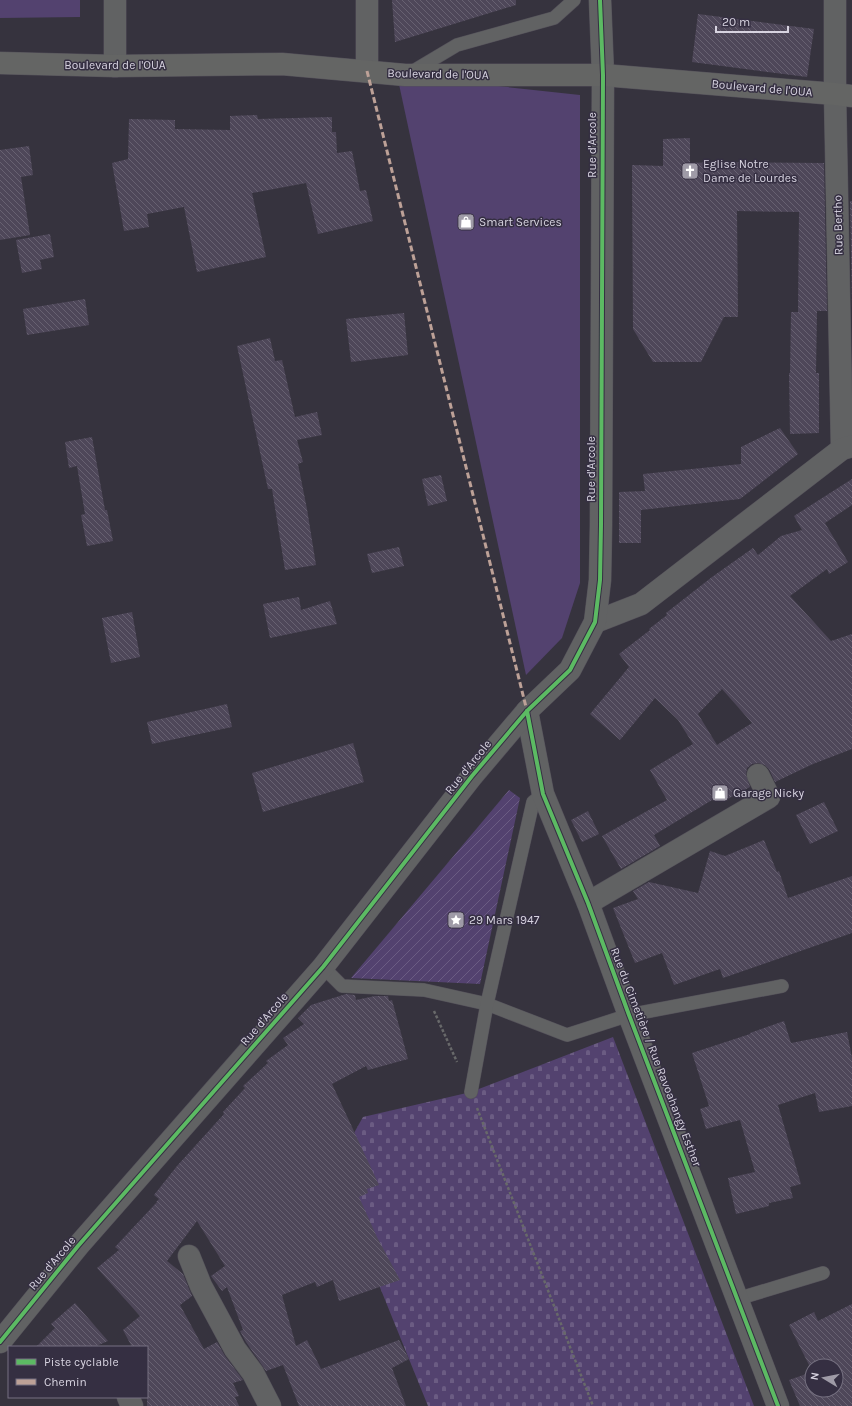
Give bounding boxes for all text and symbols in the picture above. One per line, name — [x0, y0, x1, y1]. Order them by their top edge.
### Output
scale bar — [716, 8, 788, 34]
text: 20 m — [722, 15, 750, 29]
street label: Boulevard de l'OUA — [64, 58, 166, 72]
street label: Boulevard de l'OUA — [387, 66, 489, 82]
street label: Boulevard de l'OUA — [711, 77, 813, 99]
street label: Rue d'Arcole — [585, 112, 599, 178]
place label: Eglise Notre Dame de Lourdes — [703, 157, 797, 185]
church icon: Eglise Notre Dame de Lourdes — [680, 161, 700, 181]
street label: Rue Bertho — [830, 195, 846, 255]
shop icon: Smart Services — [456, 212, 476, 232]
place label: Smart Services — [479, 215, 562, 229]
street label: Rue d'Arcole — [584, 436, 598, 502]
street label: Rue d'Arcole — [442, 737, 494, 797]
shop icon: Garage Nicky — [710, 783, 730, 803]
place label: Garage Nicky — [733, 786, 805, 800]
place icon: 29 Mars 1947 — [446, 910, 466, 930]
place label: 29 Mars 1947 — [469, 913, 540, 927]
street label: Rue du Cimetière / Rue Ravoahangy Esther — [608, 946, 705, 1169]
street label: Rue d'Arcole — [237, 990, 291, 1048]
street label: Rue d'Arcole — [25, 1233, 79, 1293]
legend — [8, 1346, 148, 1398]
text: Piste cyclable — [44, 1355, 119, 1369]
north arrow — [804, 1358, 844, 1398]
text: N — [808, 1371, 822, 1381]
text: Chemin — [44, 1375, 87, 1389]

